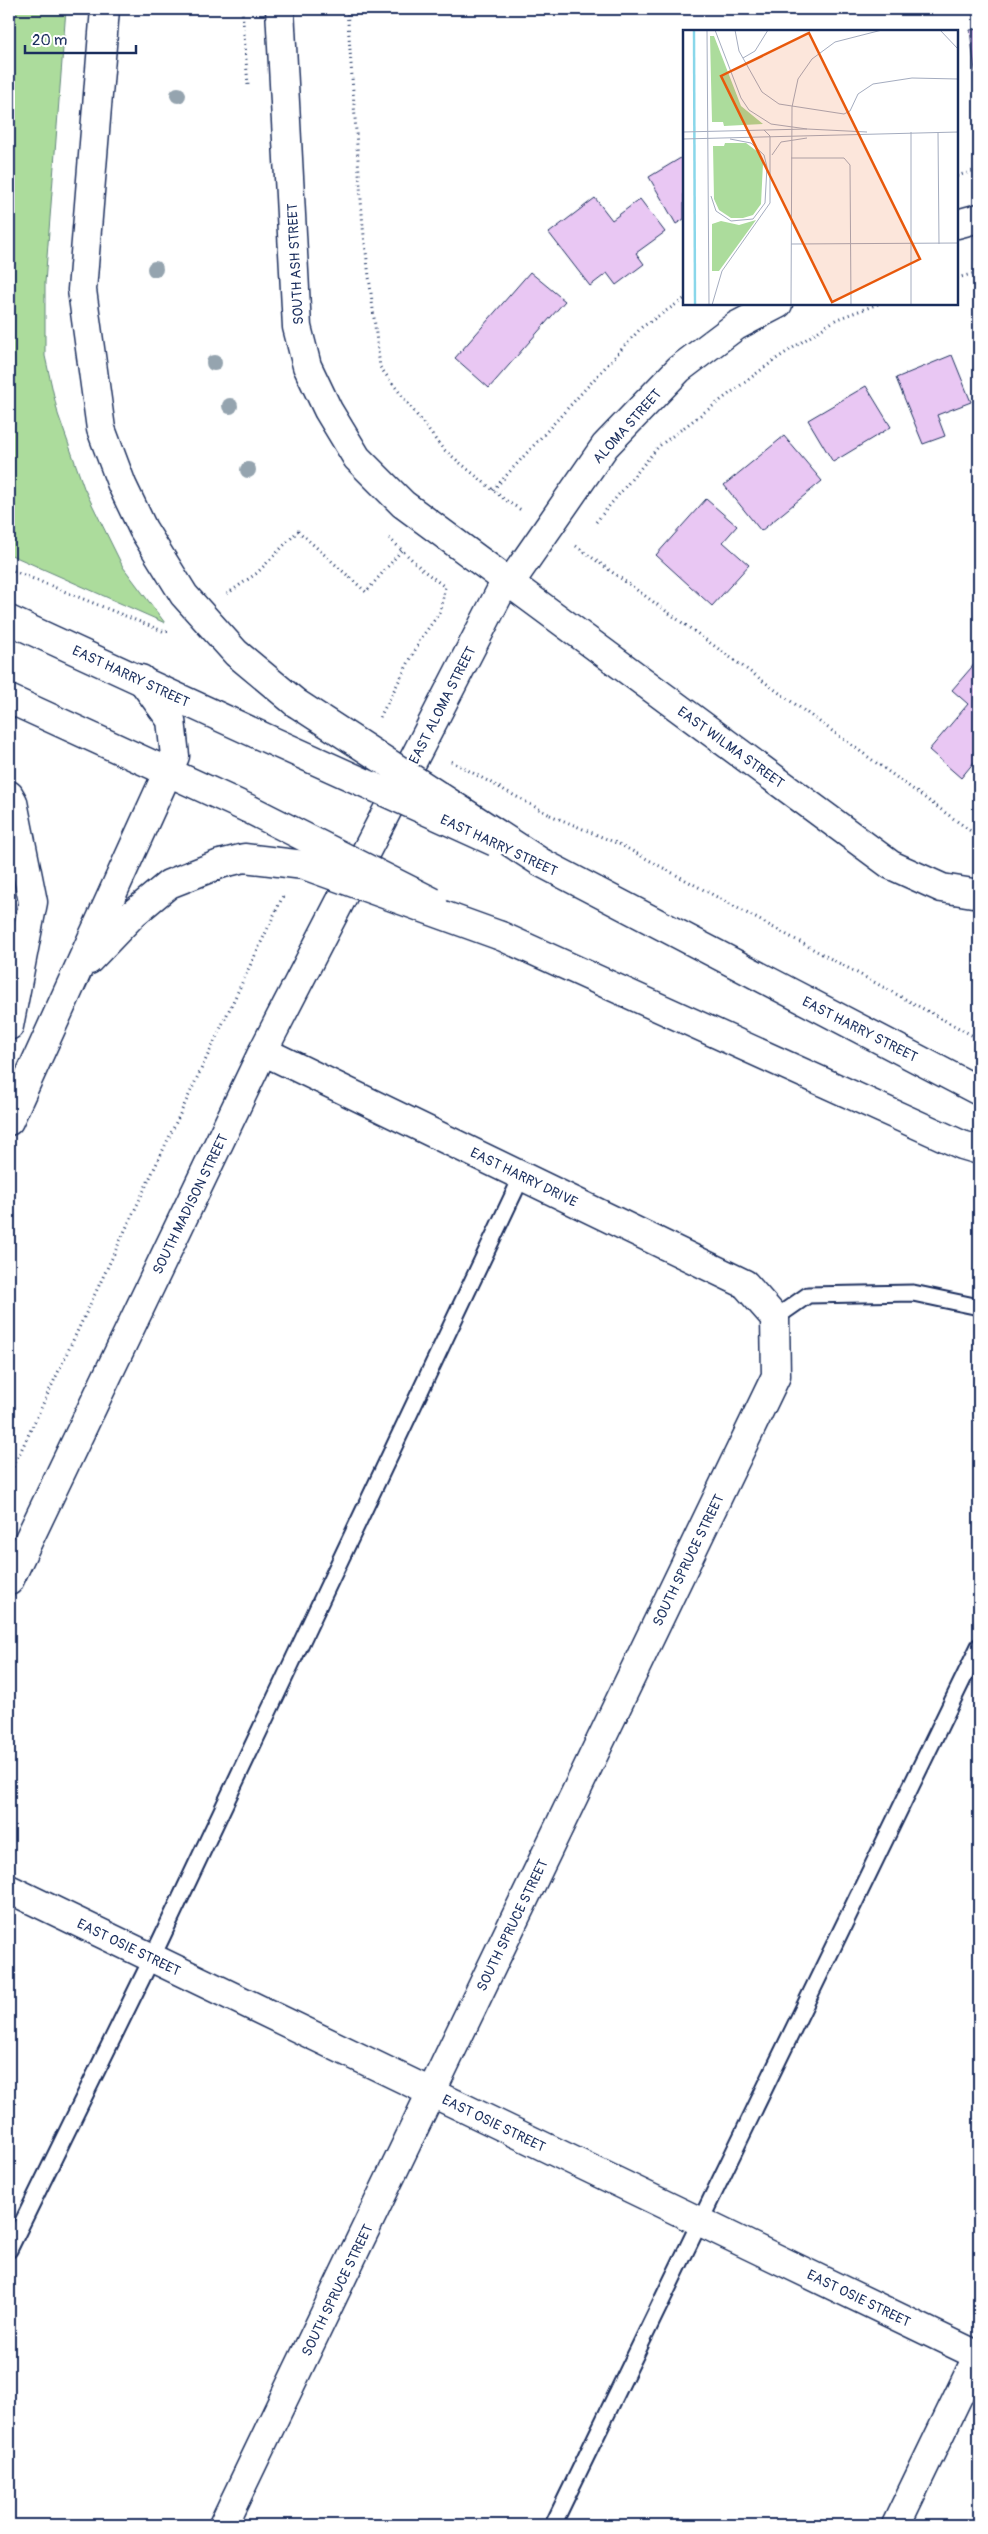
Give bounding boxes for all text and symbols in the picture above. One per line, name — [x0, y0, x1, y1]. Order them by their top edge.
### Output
scale bar — [25, 22, 136, 54]
inset map — [683, 30, 958, 305]
text: 20 m — [32, 31, 67, 50]
street label: SOUTH ASH STREET — [284, 203, 307, 325]
street label: ALOMA STREET — [589, 385, 665, 467]
street label: EAST HARRY STREET — [70, 642, 192, 711]
street label: EAST ALOMA STREET — [405, 643, 480, 767]
street label: EAST WILMA STREET — [674, 703, 788, 792]
street label: EAST HARRY STREET — [438, 811, 560, 880]
street label: EAST HARRY STREET — [799, 993, 920, 1066]
street label: SOUTH MADISON STREET — [149, 1131, 232, 1277]
street label: EAST HARRY DRIVE — [467, 1144, 580, 1211]
street label: SOUTH SPRUCE STREET — [649, 1491, 728, 1629]
street label: SOUTH SPRUCE STREET — [473, 1856, 552, 1994]
street label: EAST OSIE STREET — [74, 1915, 184, 1980]
street label: EAST OSIE STREET — [439, 2091, 549, 2156]
street label: SOUTH SPRUCE STREET — [298, 2221, 377, 2359]
street label: EAST OSIE STREET — [804, 2266, 914, 2331]

